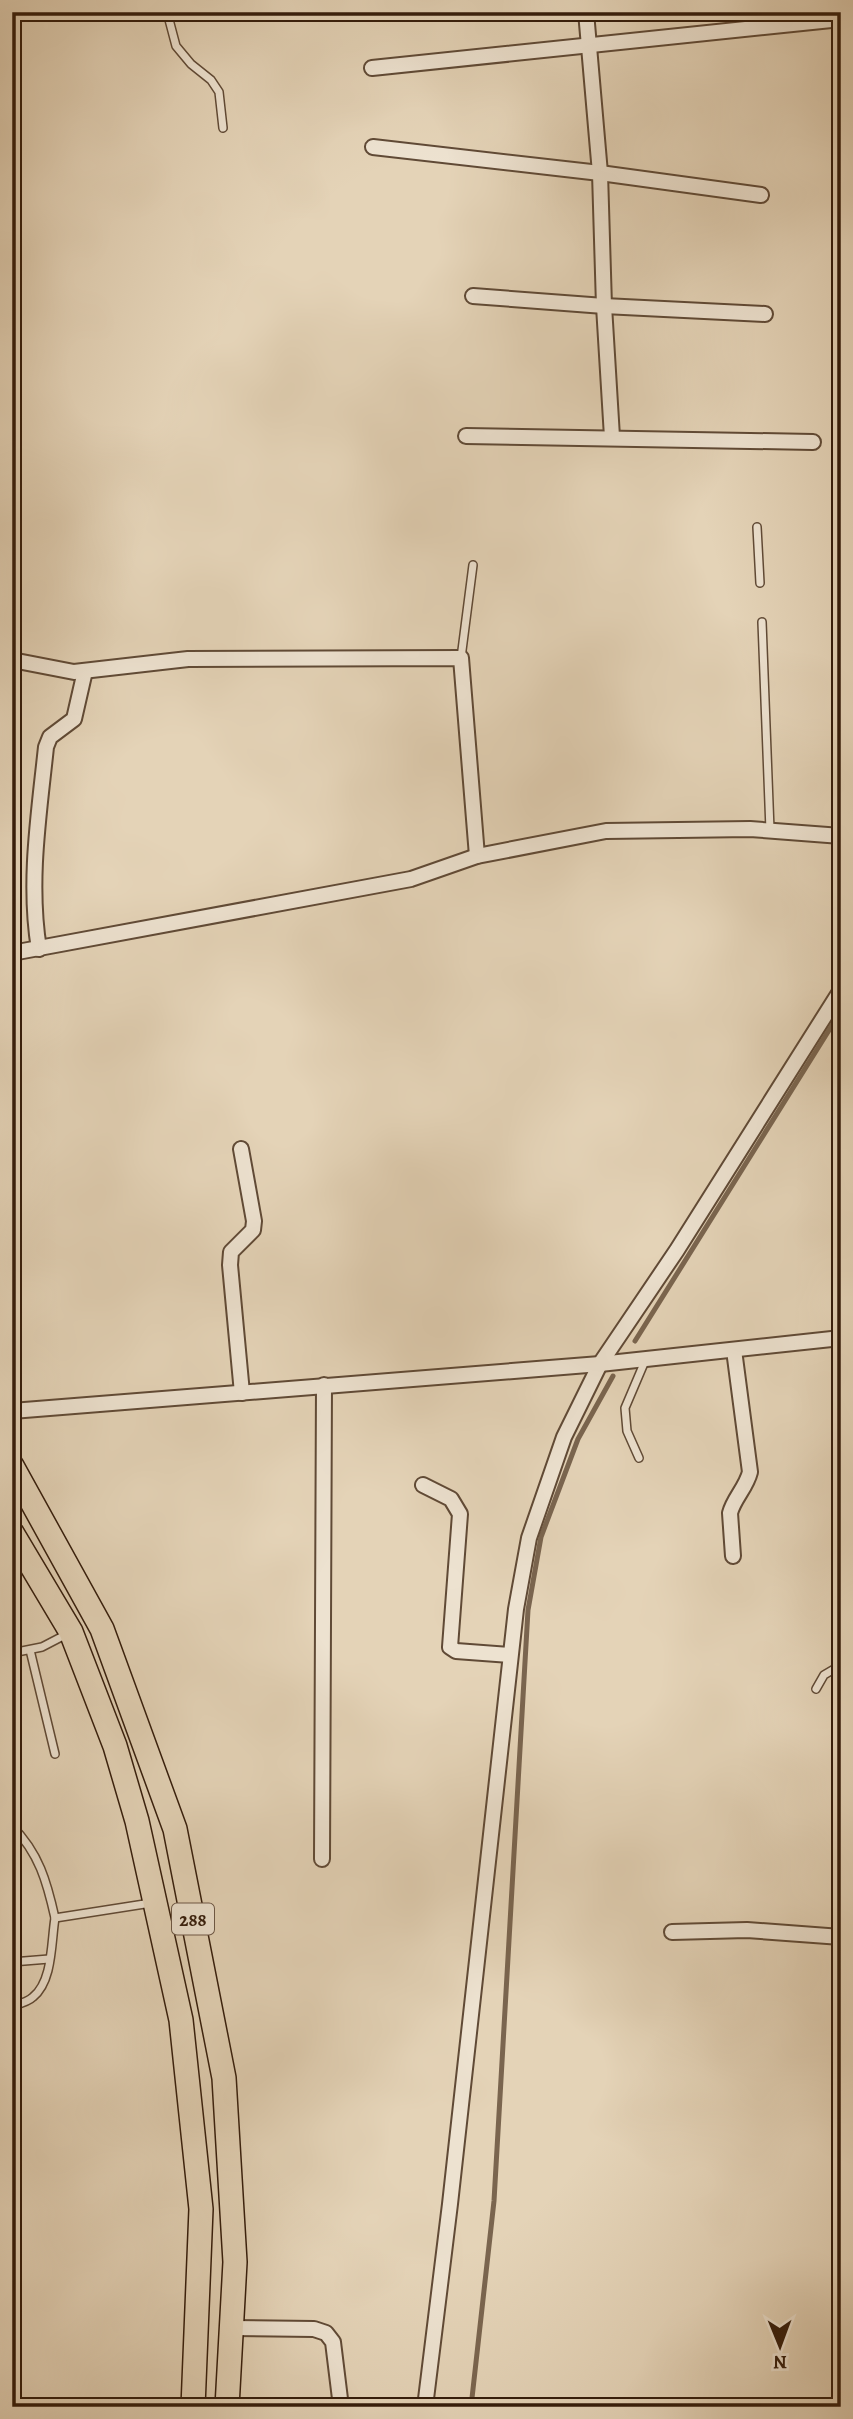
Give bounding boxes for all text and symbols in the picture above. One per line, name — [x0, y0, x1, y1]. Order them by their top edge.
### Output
road number: 288 — [172, 1904, 214, 1935]
north arrow — [744, 2310, 814, 2380]
text: N — [773, 2349, 787, 2375]

